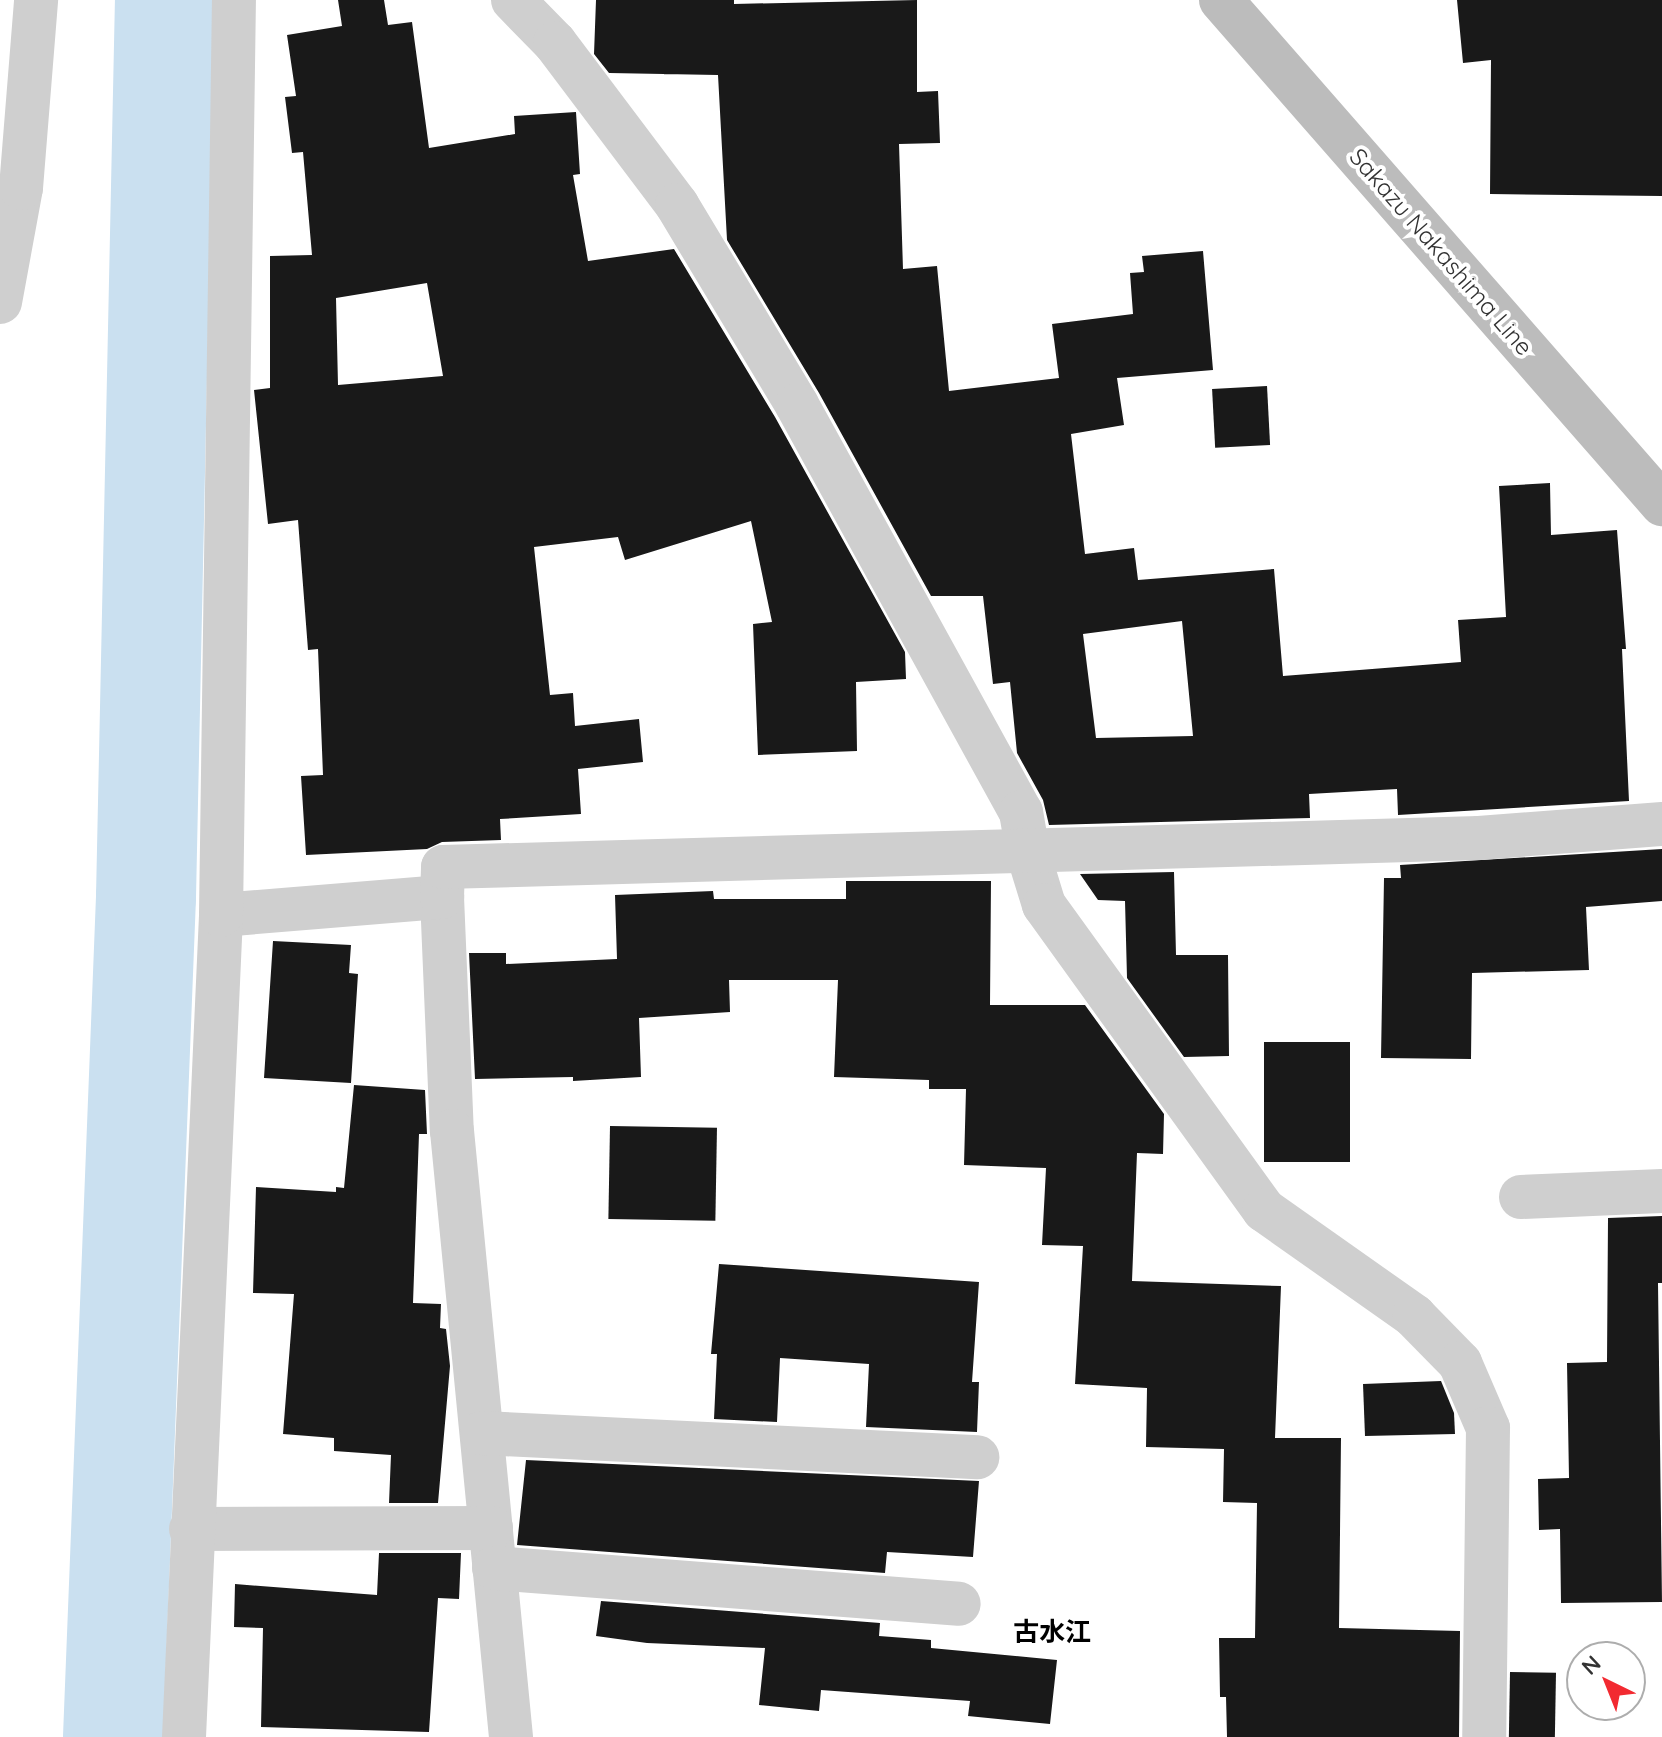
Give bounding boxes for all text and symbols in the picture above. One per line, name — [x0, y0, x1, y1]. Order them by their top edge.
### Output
street label: Sakazu Nakashima Line — [1343, 143, 1539, 361]
district label: 古水江 — [1013, 1616, 1091, 1648]
north arrow — [1566, 1641, 1646, 1721]
text: N — [1576, 1649, 1606, 1681]

